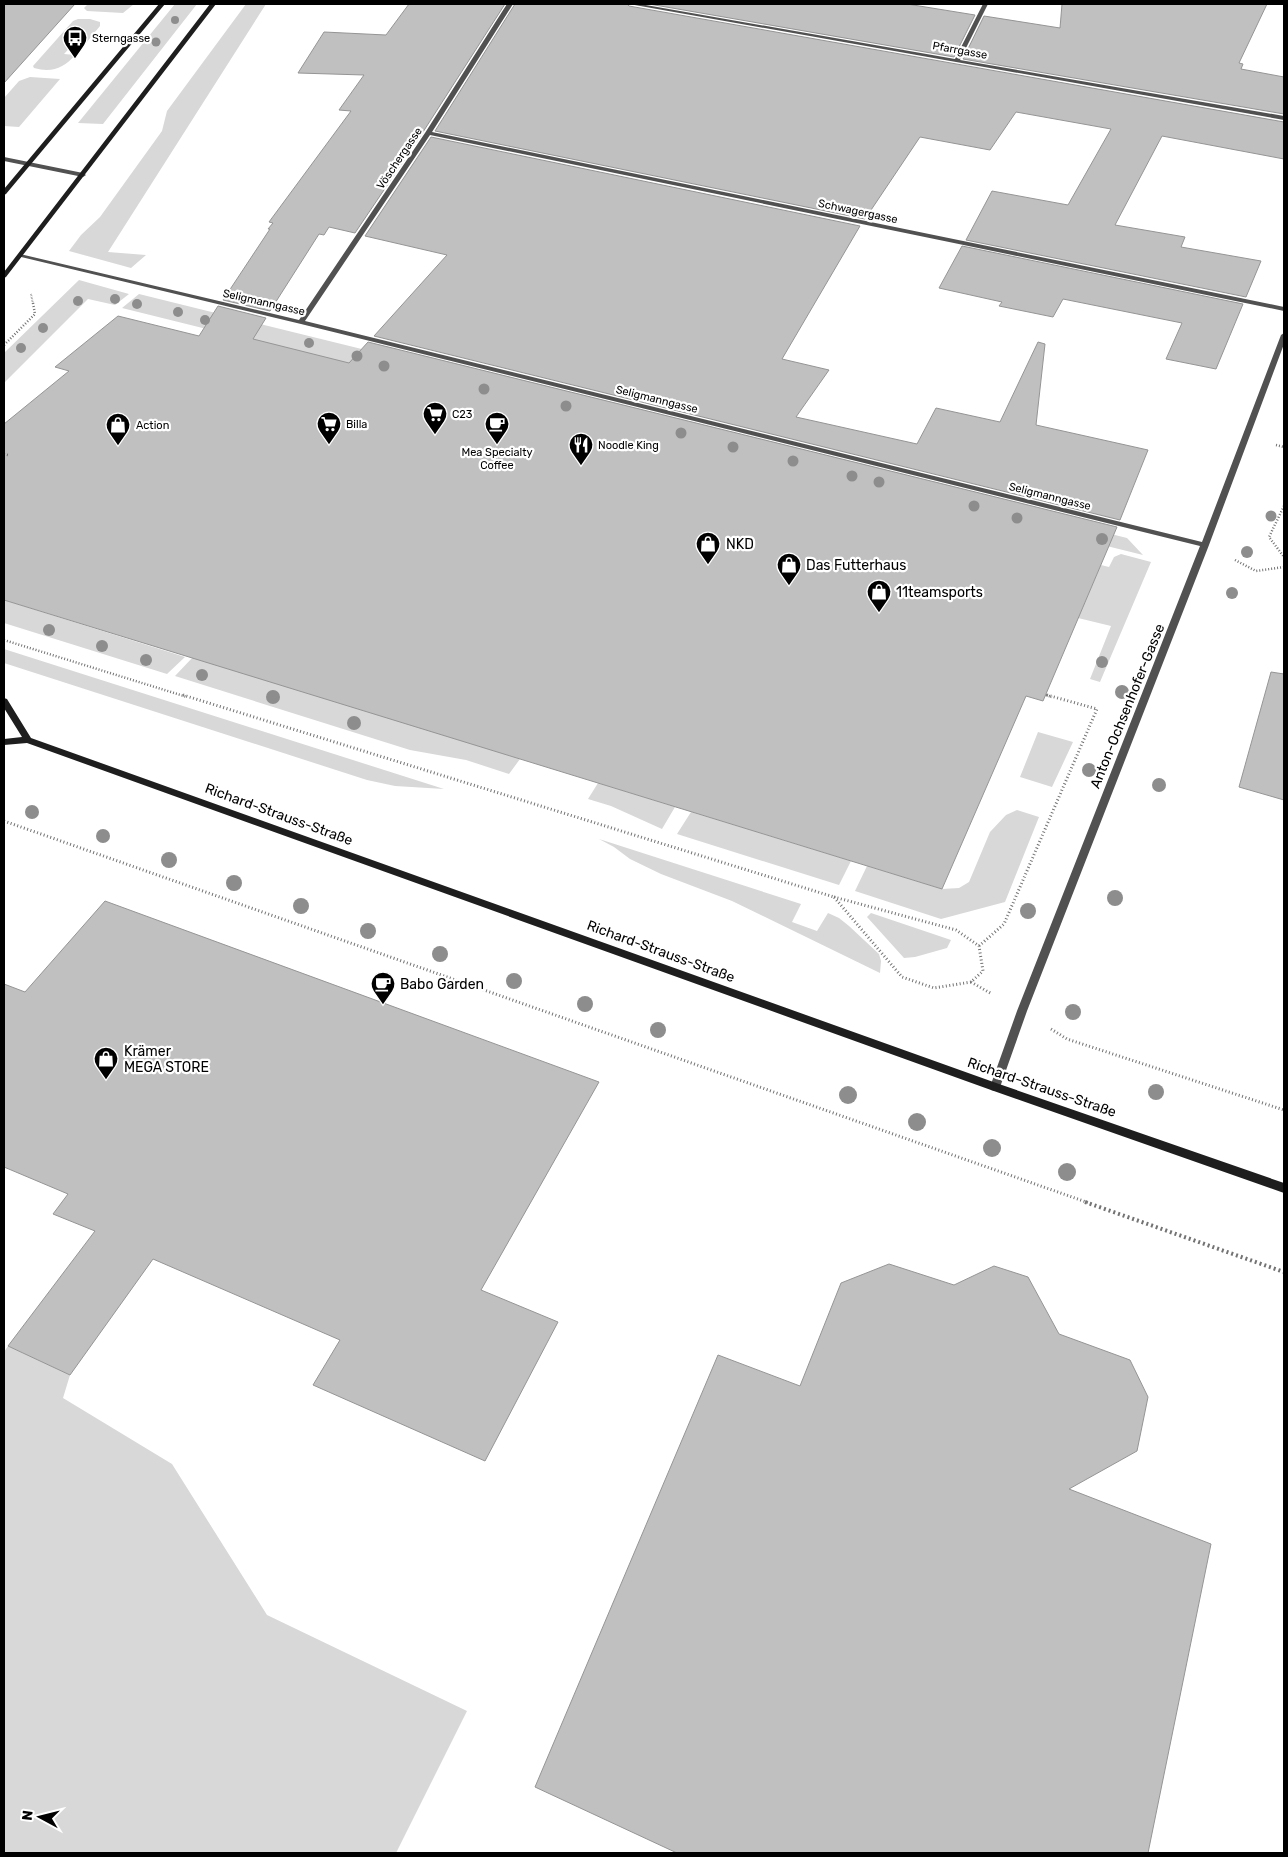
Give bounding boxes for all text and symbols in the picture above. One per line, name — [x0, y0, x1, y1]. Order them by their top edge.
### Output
bus stop icon: Sterngasse — [62, 25, 88, 59]
place label: Sterngasse — [92, 32, 150, 45]
street label: Pfarrgasse — [931, 39, 988, 62]
street label: Vöschergasse — [374, 125, 425, 192]
street label: Schwagergasse — [817, 197, 899, 226]
street label: Seligmanngasse — [221, 287, 306, 318]
street label: Seligmanngasse — [615, 383, 699, 416]
supermarket icon: C23 — [422, 401, 448, 435]
place label: C23 — [452, 408, 473, 421]
supermarket icon: Billa — [316, 411, 342, 445]
cafe icon: Mea Specialty Coffee — [484, 411, 510, 445]
shop icon: Action — [105, 412, 131, 446]
place label: Billa — [346, 418, 367, 431]
place label: Action — [136, 419, 169, 432]
restaurant icon: Noodle King — [568, 432, 594, 466]
place label: Noodle King — [598, 439, 659, 452]
place label: Mea Specialty Coffee — [461, 446, 533, 472]
street label: Seligmanngasse — [1008, 480, 1092, 513]
shop icon: NKD — [695, 531, 721, 565]
place label: NKD — [726, 536, 754, 553]
shop icon: Das Futterhaus — [776, 552, 802, 586]
place label: Das Futterhaus — [806, 557, 906, 574]
shop icon: 11teamsports — [866, 579, 892, 613]
place label: 11teamsports — [896, 584, 983, 601]
street label: Anton-Ochsenhofer-Gasse — [1087, 621, 1168, 791]
street label: Richard-Strauss-Straße — [203, 780, 355, 849]
street label: Richard-Strauss-Straße — [585, 917, 737, 986]
cafe icon: Babo Garden — [370, 971, 396, 1005]
place label: Babo Garden — [400, 976, 484, 993]
place label: Krämer MEGA STORE — [124, 1043, 209, 1076]
shop icon: Krämer MEGA STORE — [93, 1046, 119, 1080]
street label: Richard-Strauss-Straße — [965, 1054, 1118, 1121]
north arrow — [15, 1792, 65, 1842]
text: N — [19, 1809, 37, 1822]

